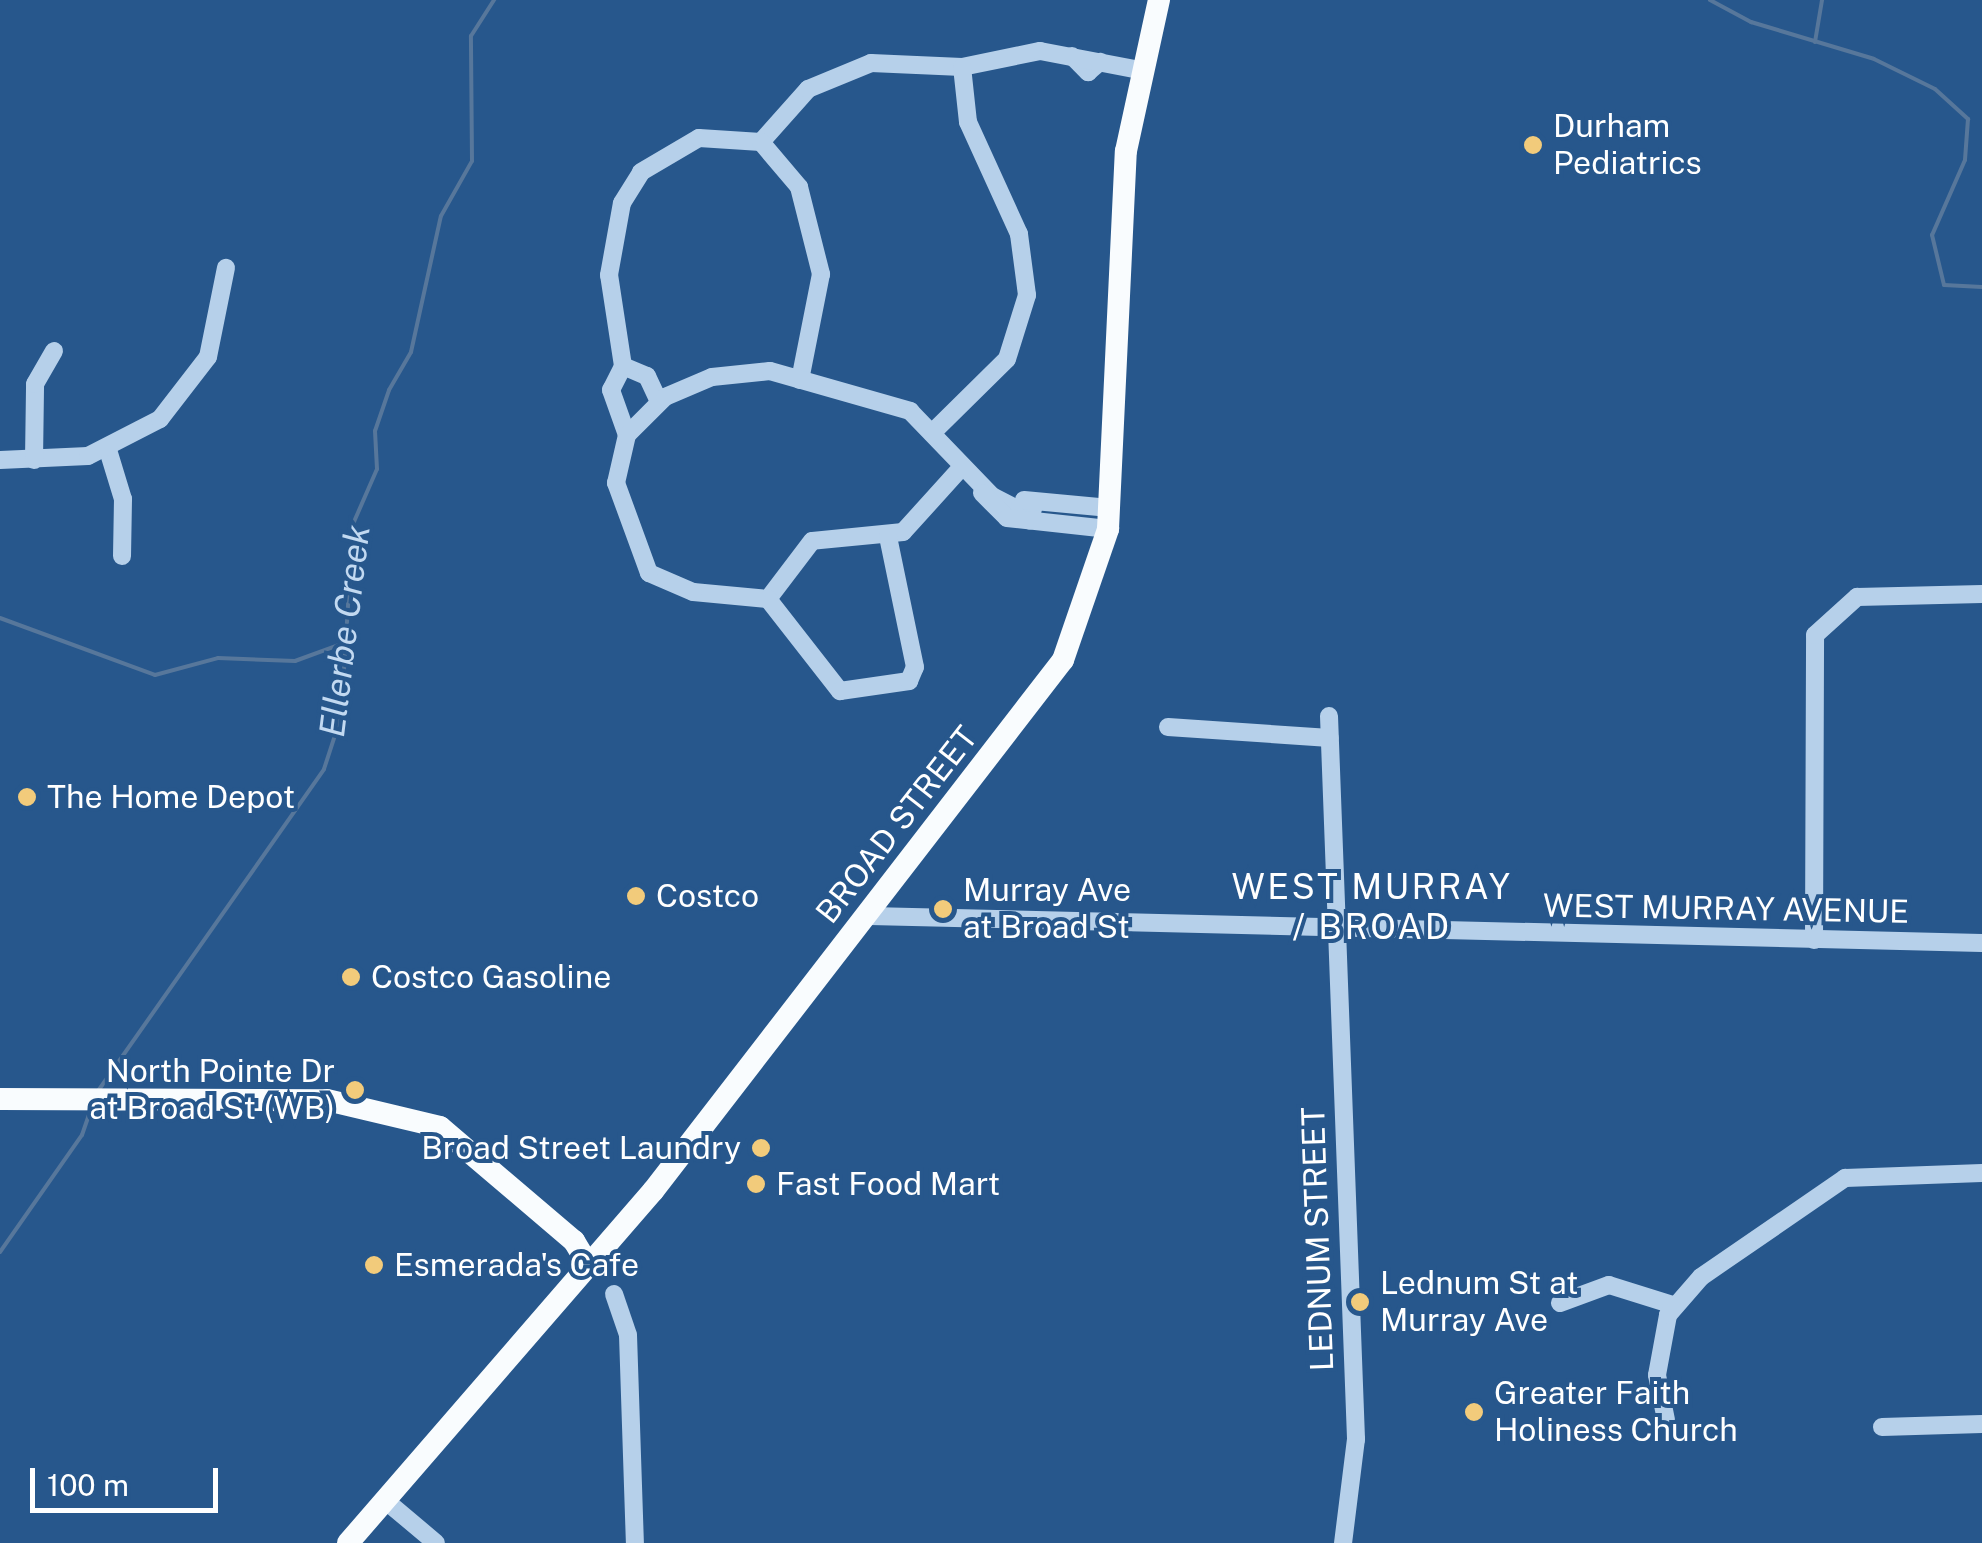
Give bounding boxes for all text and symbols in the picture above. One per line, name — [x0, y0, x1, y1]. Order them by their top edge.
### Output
place label: Durham Pediatrics — [1553, 108, 1702, 183]
marker: Durham Pediatrics — [1522, 134, 1544, 156]
water label: Ellerbe Creek — [311, 523, 379, 739]
street label: BROAD STREET — [808, 719, 986, 931]
place label: The Home Depot — [47, 778, 295, 816]
marker: The Home Depot — [16, 786, 38, 808]
district label: WEST MURRAY / BROAD — [1231, 866, 1513, 948]
place label: Murray Ave at Broad St — [963, 872, 1131, 947]
place label: Costco — [656, 877, 759, 915]
marker: Costco — [625, 885, 647, 907]
street label: WEST MURRAY AVENUE — [1542, 887, 1910, 931]
marker: Murray Ave at Broad St — [932, 898, 954, 920]
place label: Costco Gasoline — [371, 958, 612, 996]
marker: Costco Gasoline — [340, 966, 362, 988]
place label: North Pointe Dr at Broad St (WB) — [89, 1053, 335, 1128]
marker: North Pointe Dr at Broad St (WB) — [344, 1079, 366, 1101]
street label: LEDNUM STREET — [1294, 1106, 1342, 1372]
place label: Broad Street Laundry — [421, 1129, 741, 1167]
marker: Broad Street Laundry — [750, 1137, 772, 1159]
place label: Fast Food Mart — [776, 1165, 1000, 1203]
marker: Fast Food Mart — [745, 1173, 767, 1195]
place label: Esmerada's Cafe — [394, 1246, 639, 1284]
marker: Esmerada's Cafe — [363, 1254, 385, 1276]
place label: Lednum St at Murray Ave — [1380, 1265, 1578, 1340]
marker: Lednum St at Murray Ave — [1349, 1291, 1371, 1313]
place label: Greater Faith Holiness Church — [1494, 1375, 1738, 1450]
marker: Greater Faith Holiness Church — [1463, 1401, 1485, 1423]
scale bar — [35, 1448, 222, 1510]
text: 100 m — [47, 1467, 129, 1503]

